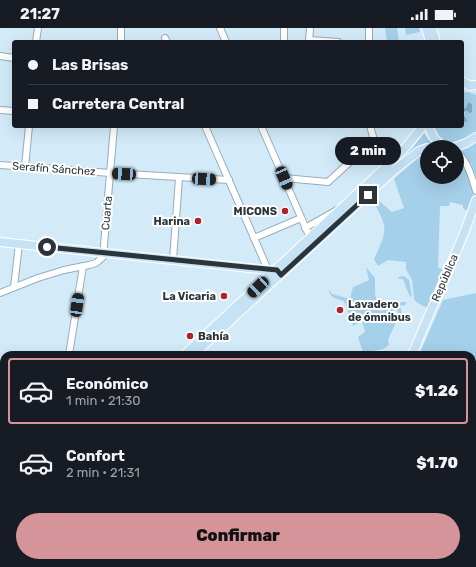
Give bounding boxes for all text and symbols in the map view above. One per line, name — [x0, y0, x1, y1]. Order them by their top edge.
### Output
text: 21:27 — [20, 5, 60, 23]
text: Las Brisas — [52, 56, 128, 74]
text: Carretera Central — [52, 95, 184, 113]
callout: 2 min — [335, 137, 401, 165]
map controls — [420, 140, 464, 184]
button: locate — [420, 140, 464, 184]
text: 2 min — [350, 143, 386, 158]
street label: Serafín Sánchez — [12, 160, 97, 178]
car — [274, 165, 294, 191]
car — [112, 167, 136, 181]
car — [192, 172, 216, 186]
route end — [359, 186, 377, 204]
street label: Cuarta — [99, 195, 115, 231]
place label: MICONS — [234, 205, 277, 218]
marker: MICONS — [280, 206, 290, 216]
place label: Harina — [154, 215, 190, 228]
marker: Harina — [193, 216, 203, 226]
route start — [38, 238, 56, 256]
street label: República — [429, 252, 461, 304]
car — [245, 274, 271, 300]
place label: La Vicaria — [163, 290, 216, 303]
marker: La Vicaria — [219, 291, 229, 301]
car — [69, 292, 85, 318]
place label: Lavadero de ómnibus — [348, 298, 411, 324]
marker: Lavadero de ómnibus — [335, 305, 345, 315]
place label: Bahía — [198, 330, 229, 343]
marker: Bahía — [185, 331, 195, 341]
icon: car — [18, 373, 54, 409]
text: Económico — [66, 375, 148, 393]
text: $1.26 — [415, 382, 458, 400]
text: 1 min · 21:30 — [66, 393, 141, 408]
icon: car — [18, 445, 54, 481]
text: Confort — [66, 447, 125, 465]
text: $1.70 — [416, 454, 458, 472]
text: 2 min · 21:31 — [66, 465, 140, 480]
button: Confirmar — [16, 513, 460, 559]

